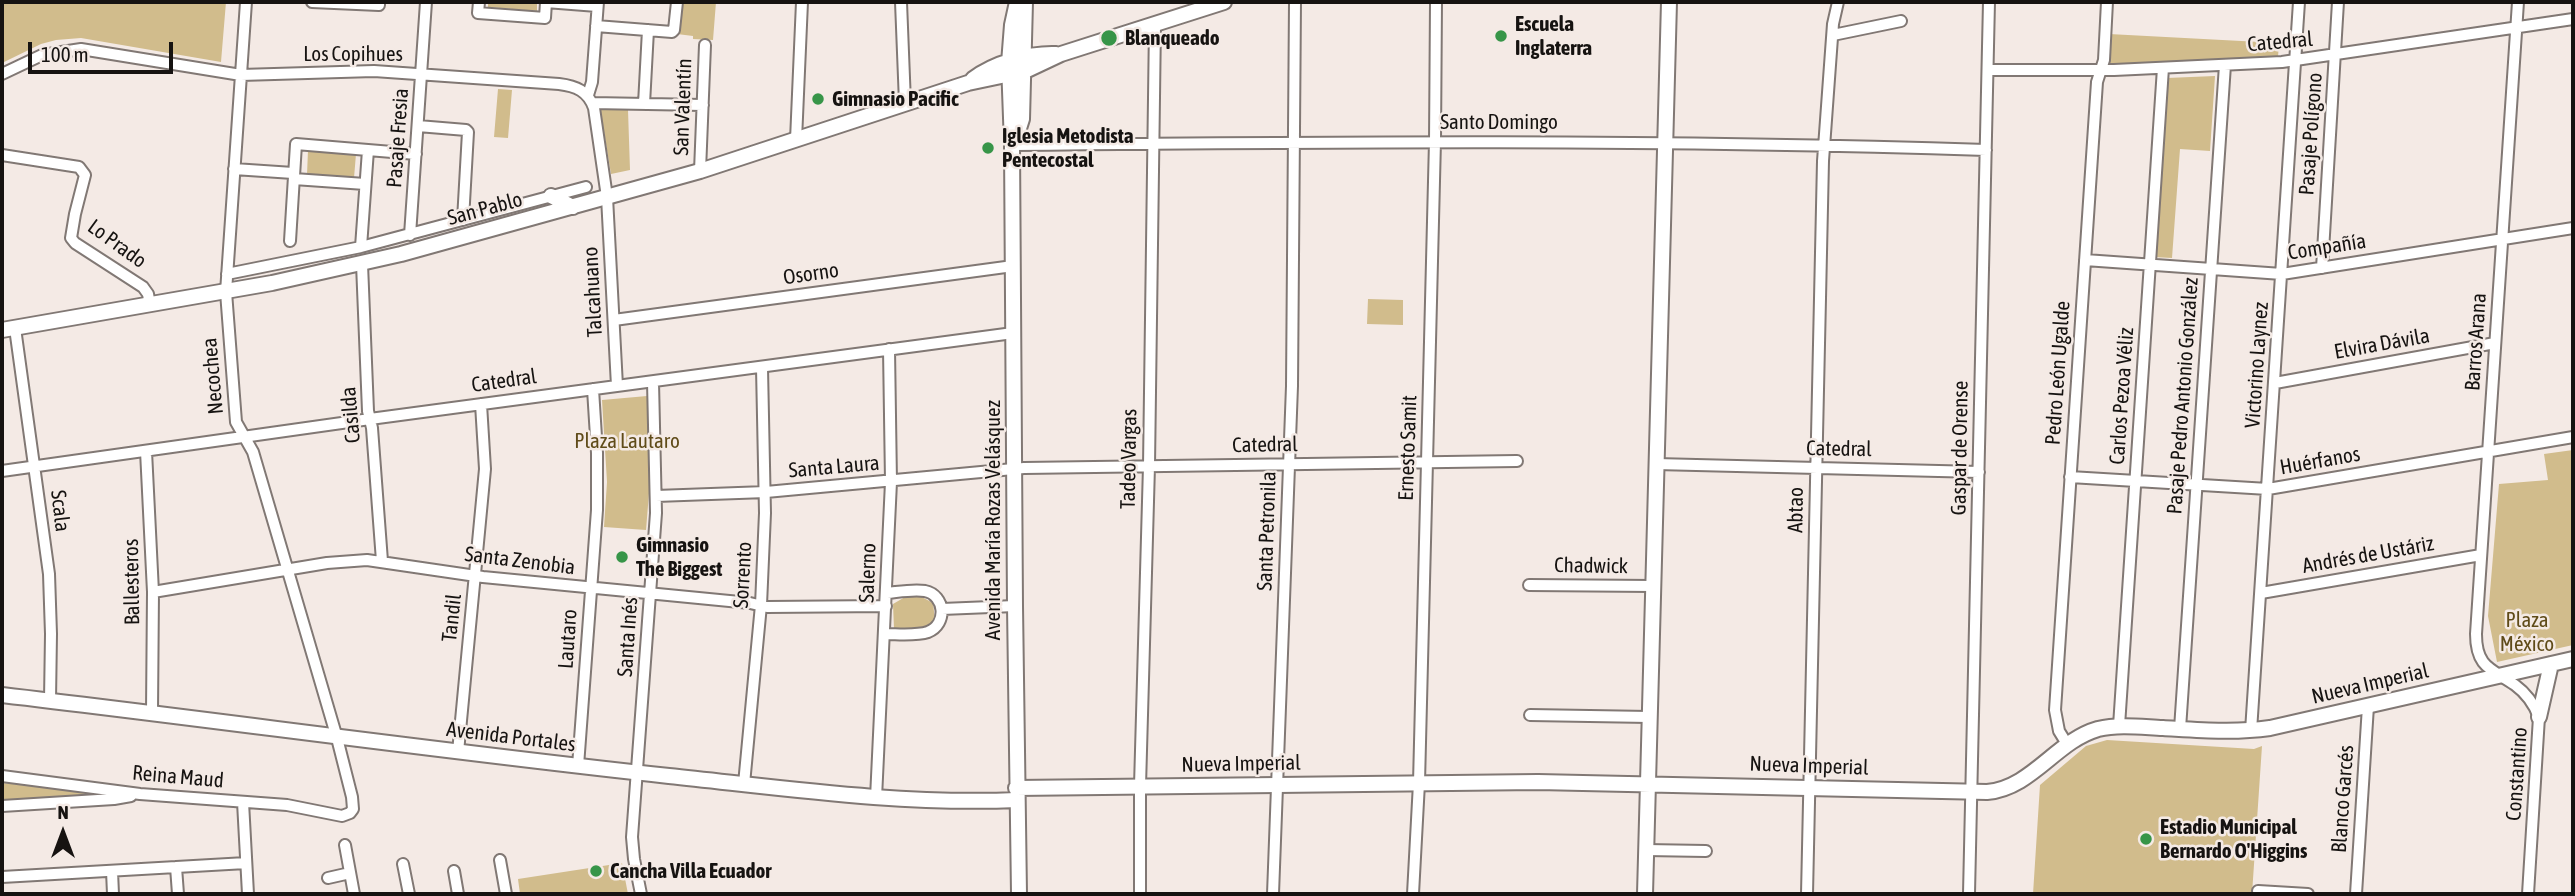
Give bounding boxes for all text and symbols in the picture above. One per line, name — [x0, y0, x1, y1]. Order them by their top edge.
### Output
place label: Escuela Inglaterra — [1515, 11, 1592, 61]
place label: Blanqueado — [1125, 25, 1220, 51]
street label: Catedral — [2246, 27, 2314, 57]
scale bar — [32, 28, 177, 72]
marker: Blanqueado — [1099, 28, 1119, 48]
marker: Escuela Inglaterra — [1493, 28, 1509, 44]
street label: Los Copihues — [303, 41, 403, 67]
text: 100 m — [41, 42, 89, 66]
street label: San Valentín — [669, 58, 697, 156]
street label: Pasaje Polígono — [2294, 72, 2328, 196]
place label: Gimnasio Pacific — [832, 86, 959, 112]
street label: Pasaje Fresia — [382, 87, 414, 189]
marker: Gimnasio Pacific — [810, 91, 826, 107]
street label: Santo Domingo — [1440, 109, 1558, 135]
place label: Iglesia Metodista Pentecostal — [1002, 123, 1133, 173]
marker: Iglesia Metodista Pentecostal — [980, 140, 996, 156]
street label: San Pablo — [445, 187, 525, 231]
street label: Lo Prado — [83, 214, 151, 274]
street label: Compañía — [2286, 228, 2368, 266]
street label: Talcahuano — [578, 246, 608, 338]
street label: Osorno — [782, 258, 840, 290]
street label: Pasaje Pedro Antonio González — [2162, 277, 2204, 515]
street label: Barros Arana — [2460, 292, 2492, 392]
street label: Pedro León Ugalde — [2040, 300, 2076, 446]
street label: Victorino Laynez — [2240, 301, 2274, 429]
street label: Elvira Dávila — [2332, 323, 2432, 365]
street label: Carlos Pezoa Véliz — [2105, 327, 2139, 465]
street label: Necochea — [197, 337, 229, 415]
street label: Catedral — [470, 364, 538, 398]
street label: Gaspar de Orense — [1946, 380, 1974, 516]
street label: Casilda — [336, 386, 366, 444]
street label: Ernesto Samit — [1394, 395, 1422, 501]
street label: Avenida María Rozas Velásquez — [980, 400, 1006, 640]
street label: Tadeo Vargas — [1116, 409, 1142, 509]
park label: Plaza Lautaro — [574, 428, 680, 454]
street label: Catedral — [1232, 432, 1298, 458]
street label: Catedral — [1806, 436, 1872, 462]
street label: Huérfanos — [2278, 442, 2362, 480]
street label: Santa Laura — [788, 450, 880, 484]
street label: Santa Petronila — [1252, 471, 1282, 591]
street label: Abtao — [1783, 487, 1809, 533]
street label: Scala — [45, 489, 75, 533]
street label: Andrés de Ustáriz — [2300, 531, 2436, 579]
place label: Gimnasio The Biggest — [636, 532, 722, 582]
street label: Ballesteros — [119, 539, 145, 625]
street label: Sorrento — [729, 541, 757, 609]
street label: Santa Zenobia — [463, 542, 577, 580]
street label: Salerno — [854, 543, 882, 603]
marker: Gimnasio The Biggest — [614, 549, 630, 565]
street label: Chadwick — [1554, 553, 1628, 579]
street label: Tandil — [437, 593, 467, 643]
street label: Santa Inés — [613, 596, 643, 678]
park label: Plaza México — [2500, 607, 2554, 657]
street label: Lautaro — [553, 608, 583, 670]
street label: Nueva Imperial — [2309, 658, 2431, 710]
street label: Avenida Portales — [445, 717, 577, 757]
street label: Constantino — [2501, 726, 2533, 822]
street label: Blanco Garcés — [2327, 744, 2359, 854]
street label: Nueva Imperial — [1181, 750, 1301, 778]
street label: Nueva Imperial — [1749, 751, 1869, 781]
street label: Reina Maud — [131, 760, 225, 794]
north arrow — [28, 798, 98, 868]
text: N — [57, 801, 69, 823]
place label: Estadio Municipal Bernardo O'Higgins — [2160, 814, 2307, 864]
marker: Estadio Municipal Bernardo O'Higgins — [2138, 831, 2154, 847]
place label: Cancha Villa Ecuador — [610, 858, 772, 884]
marker: Cancha Villa Ecuador — [588, 863, 604, 879]

